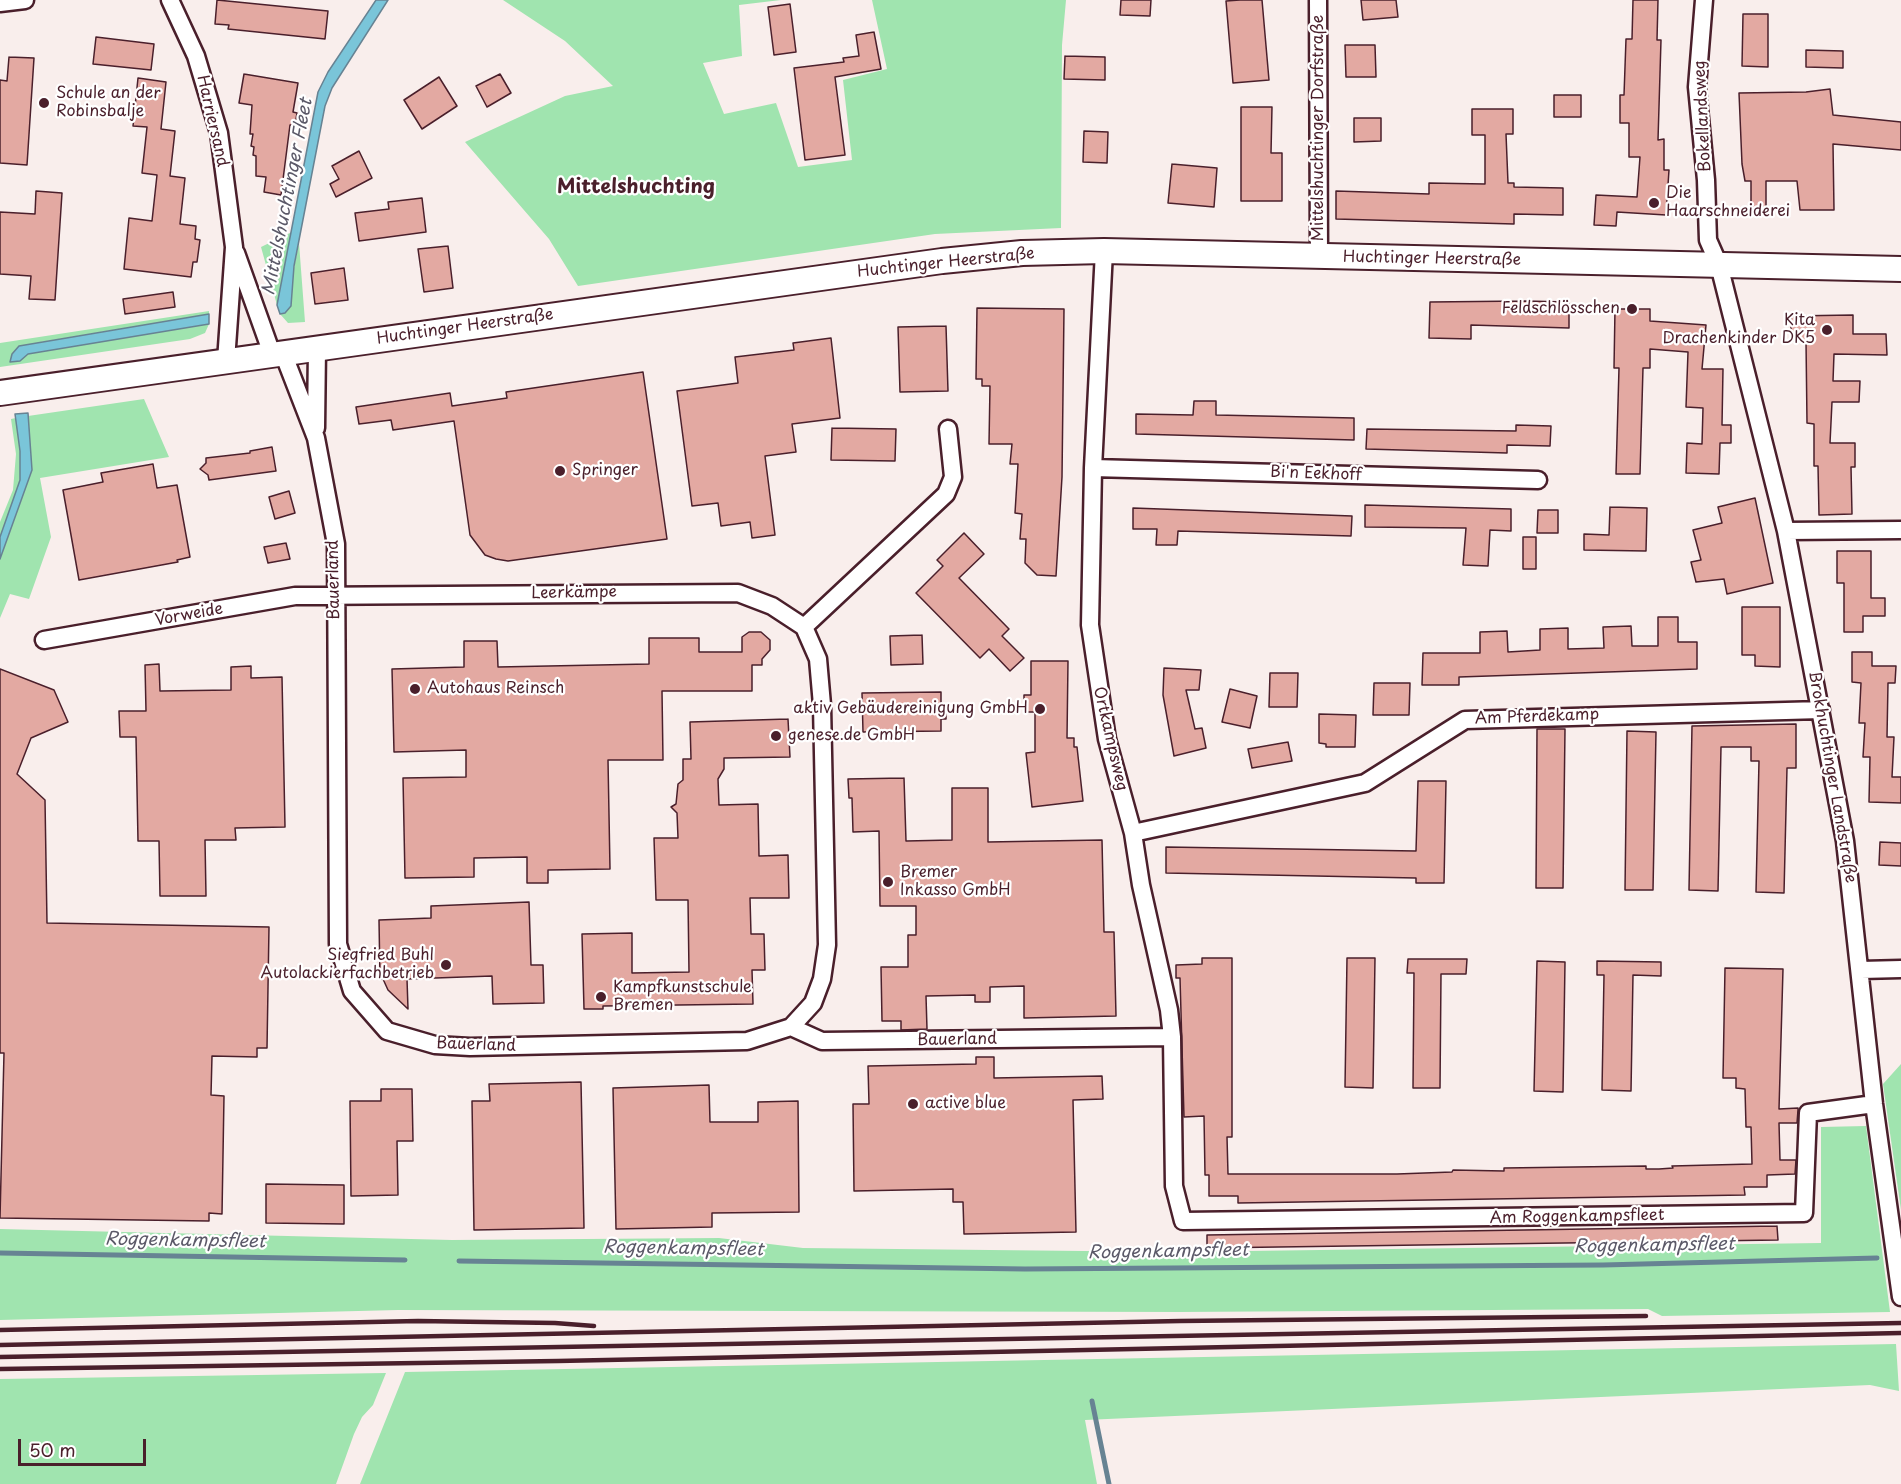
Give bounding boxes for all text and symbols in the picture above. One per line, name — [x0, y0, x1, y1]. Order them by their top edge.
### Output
street label: Mittelshuchtinger Dorfstraße — [1309, 15, 1329, 241]
street label: Bokellandsweg — [1690, 60, 1716, 172]
street label: Harriersand — [192, 73, 232, 169]
place label: Schule an der Robinsbalje — [56, 84, 161, 122]
marker: Schule an der Robinsbalje — [37, 96, 51, 110]
water label: Mittelshuchtinger Fleet — [258, 97, 318, 297]
district label: Mittelshuchting — [557, 175, 715, 199]
place label: Die Haarschneiderei — [1666, 184, 1790, 222]
marker: Die Haarschneiderei — [1647, 196, 1661, 210]
street label: Huchtinger Heerstraße — [856, 244, 1036, 282]
street label: Huchtinger Heerstraße — [1343, 248, 1521, 270]
place label: Feldschlösschen — [1502, 299, 1620, 319]
marker: Feldschlösschen — [1625, 302, 1639, 316]
street label: Huchtinger Heerstraße — [375, 305, 555, 349]
place label: Kita Drachenkinder DK5 — [1662, 311, 1815, 349]
marker: Kita Drachenkinder DK5 — [1820, 323, 1834, 337]
place label: Springer — [572, 461, 638, 481]
street label: Bi'n Eekhoff — [1270, 463, 1362, 485]
marker: Springer — [553, 464, 567, 478]
street label: Bauerland — [324, 540, 344, 620]
street label: Leerkämpe — [531, 583, 617, 603]
street label: Vorweide — [154, 600, 224, 630]
street label: Brokhuchtinger Landstraße — [1804, 669, 1860, 885]
place label: Autohaus Reinsch — [427, 679, 564, 699]
marker: Autohaus Reinsch — [408, 682, 422, 696]
street label: Ortkampsweg — [1089, 685, 1131, 793]
place label: aktiv Gebäudereinigung GmbH — [793, 699, 1028, 719]
marker: aktiv Gebäudereinigung GmbH — [1033, 702, 1047, 716]
street label: Am Pferdekamp — [1474, 705, 1600, 729]
place label: genese.de GmbH — [788, 726, 915, 746]
marker: genese.de GmbH — [769, 729, 783, 743]
place label: Bremer Inkasso GmbH — [900, 863, 1011, 901]
marker: Bremer Inkasso GmbH — [881, 875, 895, 889]
place label: Siegfried Buhl Autolackierfachbetrieb — [261, 946, 434, 984]
marker: Siegfried Buhl Autolackierfachbetrieb — [439, 958, 453, 972]
place label: Kampfkunstschule Bremen — [613, 978, 752, 1016]
marker: Kampfkunstschule Bremen — [594, 990, 608, 1004]
street label: Bauerland — [917, 1030, 997, 1050]
street label: Bauerland — [436, 1034, 516, 1056]
place label: active blue — [925, 1094, 1006, 1114]
marker: active blue — [906, 1097, 920, 1111]
street label: Am Roggenkampsfleet — [1489, 1206, 1665, 1228]
water label: Roggenkampsfleet — [105, 1229, 265, 1253]
water label: Roggenkampsfleet — [1574, 1234, 1734, 1258]
water label: Roggenkampsfleet — [603, 1237, 763, 1261]
water label: Roggenkampsfleet — [1088, 1240, 1248, 1264]
scale bar — [21, 1427, 148, 1465]
text: 50 m — [29, 1436, 76, 1463]

